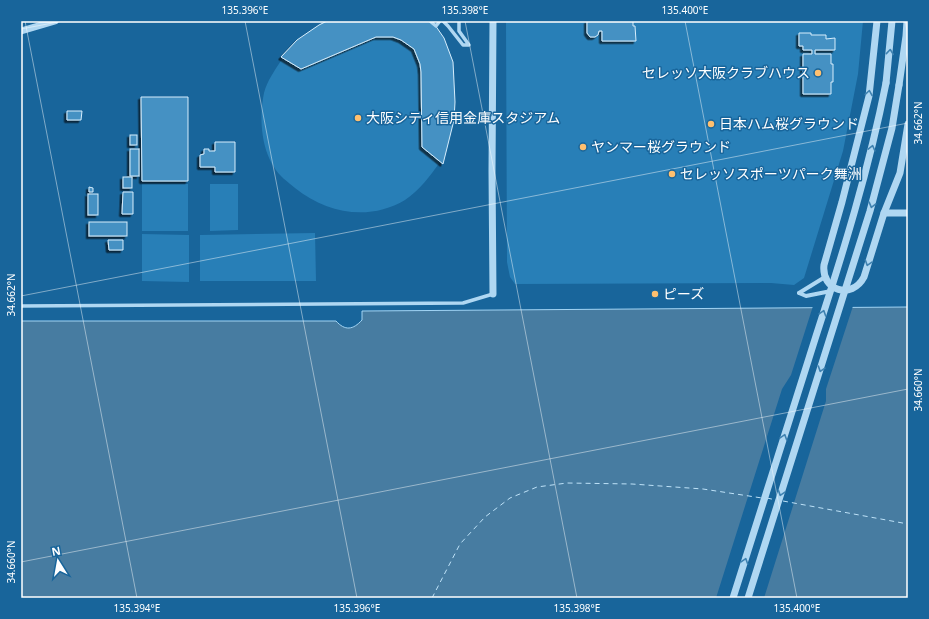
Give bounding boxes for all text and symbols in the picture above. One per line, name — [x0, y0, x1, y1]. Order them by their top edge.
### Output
text: 135.396°E — [222, 3, 268, 17]
text: 135.398°E — [442, 3, 488, 17]
text: 135.400°E — [662, 3, 708, 17]
one-way arrow — [885, 49, 894, 55]
place label: セレッソ大阪クラブハウス — [642, 63, 810, 82]
marker: セレッソ大阪クラブハウス — [813, 68, 823, 78]
one-way arrow — [864, 90, 873, 96]
text: 34.662°N — [911, 101, 925, 145]
place label: 大阪シティ信用金庫スタジアム — [366, 108, 560, 127]
marker: 大阪シティ信用金庫スタジアム — [353, 113, 363, 123]
place label: 日本ハム桜グラウンド — [719, 114, 859, 133]
marker: 日本ハム桜グラウンド — [706, 119, 716, 129]
place label: ヤンマー桜グラウンド — [591, 137, 731, 156]
marker: ヤンマー桜グラウンド — [578, 142, 588, 152]
one-way arrow — [867, 145, 876, 152]
place label: セレッソスポーツパーク舞洲 — [680, 164, 862, 183]
marker: セレッソスポーツパーク舞洲 — [667, 169, 677, 179]
one-way arrow — [868, 201, 877, 208]
one-way arrow — [864, 259, 873, 266]
text: 34.662°N — [4, 273, 18, 317]
place label: ピーズ — [663, 284, 704, 303]
marker: ピーズ — [650, 289, 660, 299]
one-way arrow — [819, 310, 827, 317]
one-way arrow — [817, 365, 826, 372]
text: 34.660°N — [911, 368, 925, 412]
one-way arrow — [779, 434, 788, 441]
one-way arrow — [777, 489, 786, 496]
text: 34.660°N — [4, 540, 18, 584]
north arrow — [38, 541, 78, 581]
text: N — [50, 542, 62, 559]
one-way arrow — [740, 558, 749, 565]
text: 135.394°E — [114, 601, 160, 615]
text: 135.396°E — [334, 601, 380, 615]
text: 135.398°E — [554, 601, 600, 615]
text: 135.400°E — [774, 601, 820, 615]

